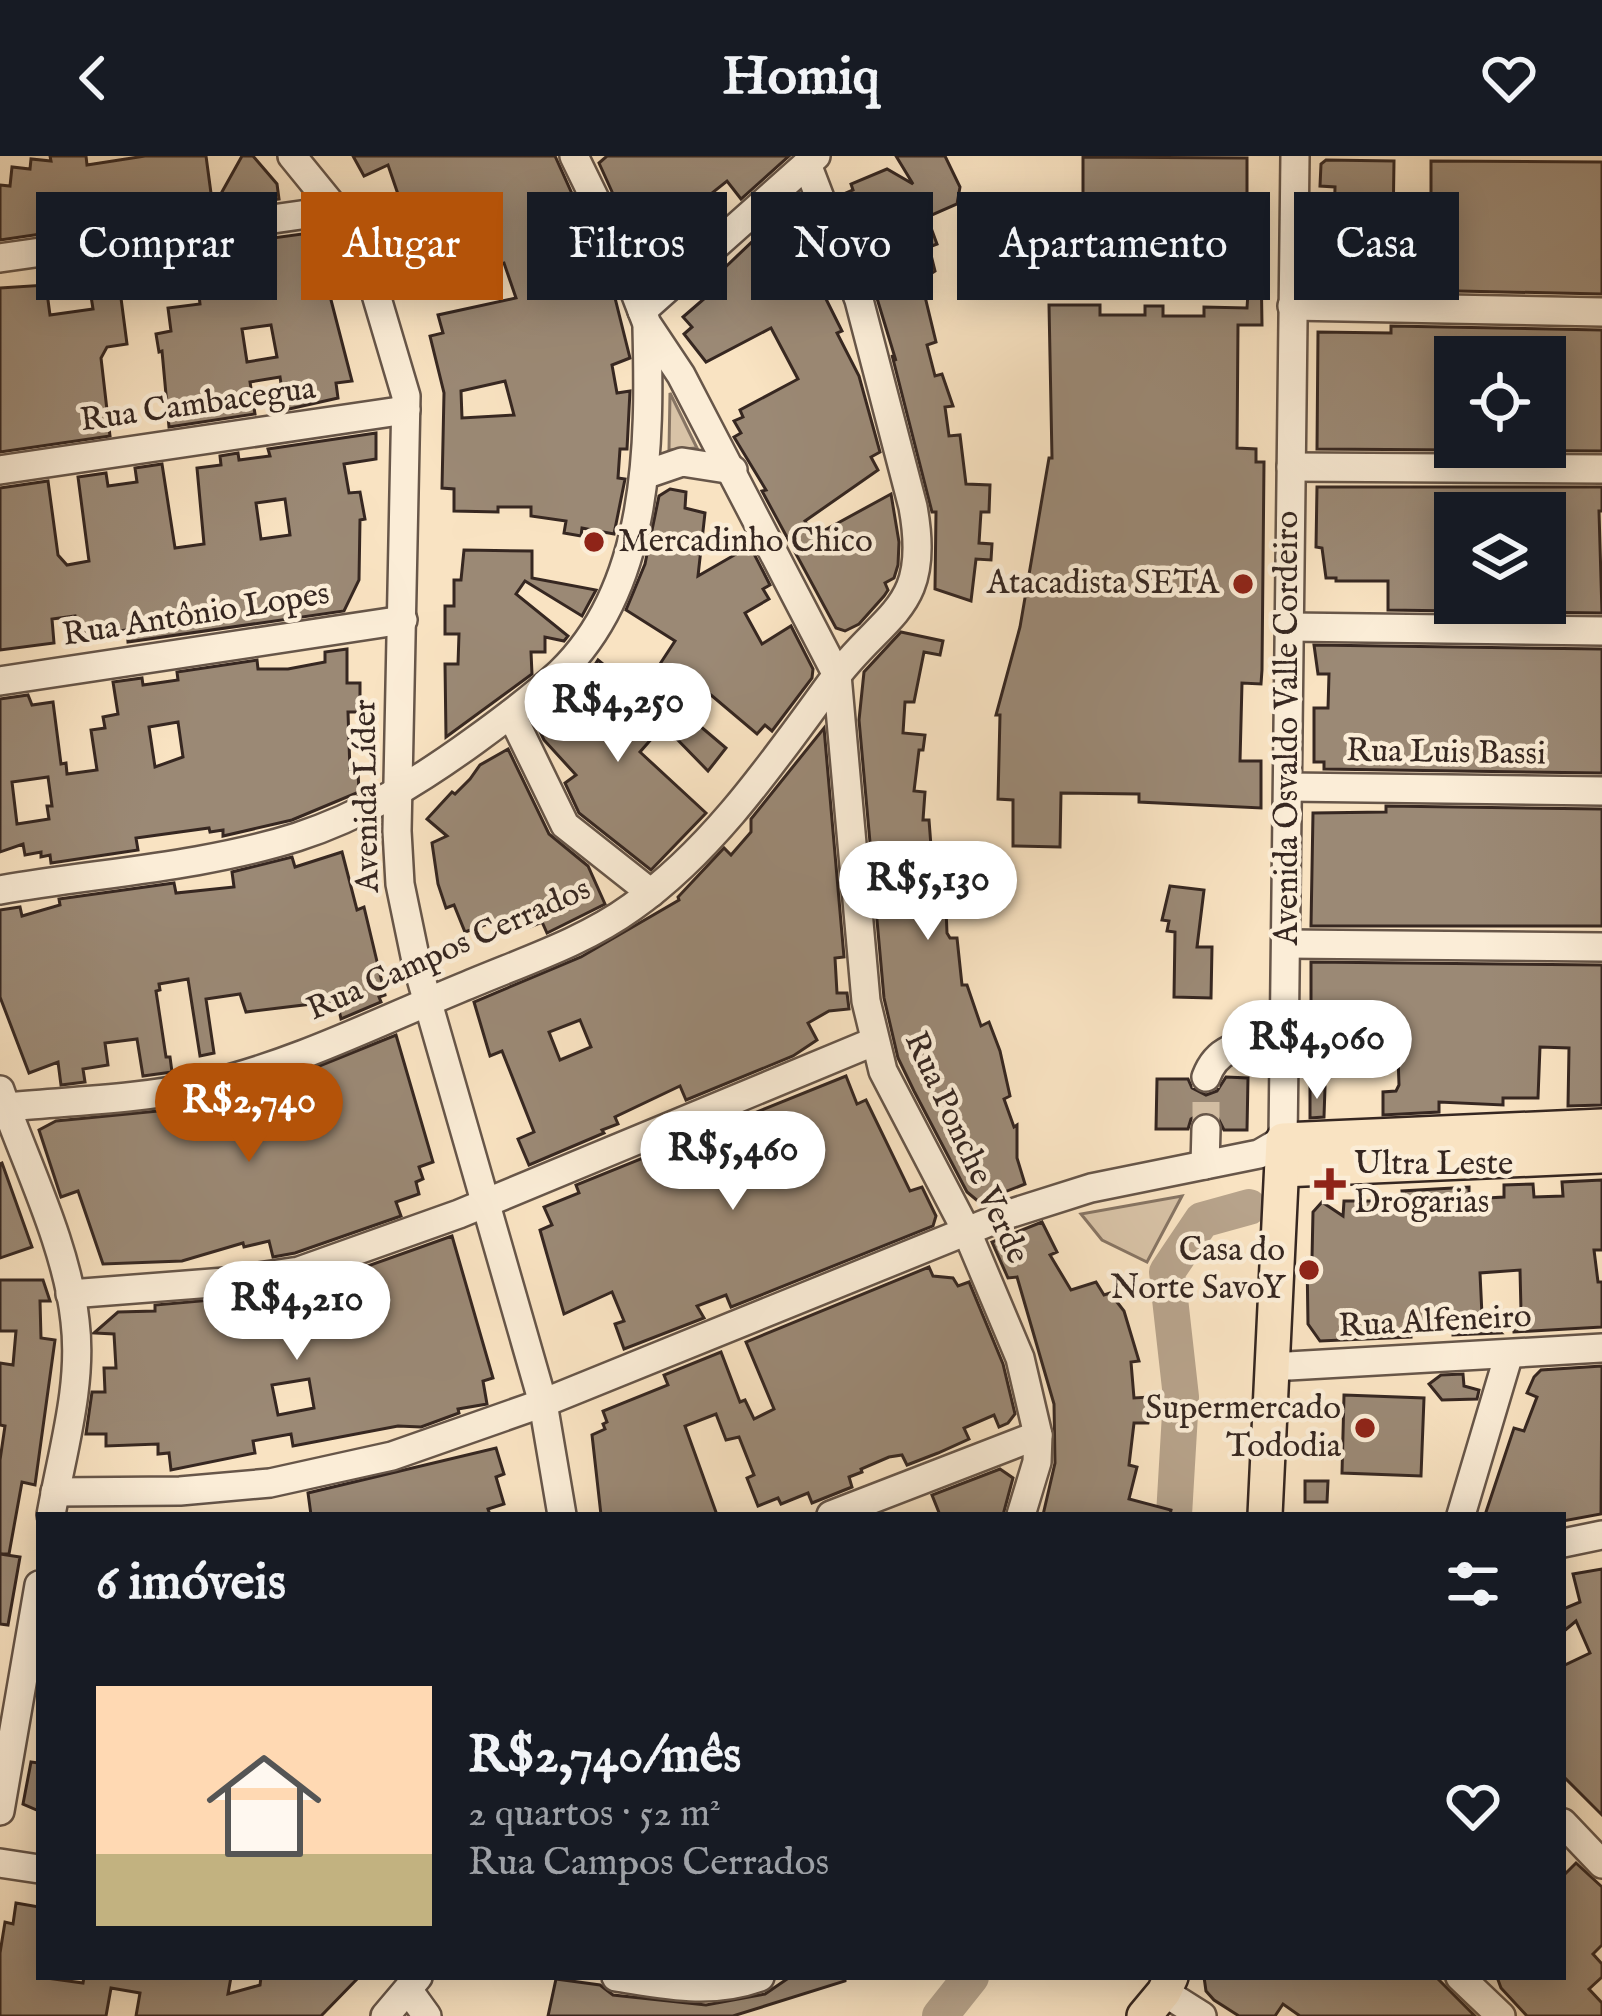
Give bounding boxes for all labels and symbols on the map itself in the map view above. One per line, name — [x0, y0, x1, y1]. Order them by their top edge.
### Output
street label: Rua Cambacegua — [78, 368, 319, 442]
street label: Avenida Osvaldo Valle Cordeiro — [1267, 511, 1309, 946]
place label: Mercadinho Chico — [618, 521, 873, 563]
marker: Mercadinho Chico — [581, 529, 607, 555]
place label: Atacadista SETA — [986, 563, 1220, 605]
marker: Atacadista SETA — [1230, 571, 1256, 597]
street label: Rua Antônio Lopes — [60, 573, 332, 657]
pin: R$4,250 — [507, 663, 729, 765]
street label: Avenida Líder — [344, 699, 390, 894]
street label: Rua Luis Bassi — [1346, 730, 1546, 776]
pin: R$5,130 — [817, 841, 1039, 943]
street label: Rua Campos Cerrados — [301, 869, 597, 1031]
pin: R$4,060 — [1206, 1000, 1428, 1102]
street label: Rua Ponche Verde — [894, 1025, 1038, 1271]
pin: R$2,740 — [138, 1063, 360, 1165]
pin: R$5,460 — [622, 1111, 844, 1213]
place label: Ultra Leste Drogarias — [1354, 1144, 1513, 1224]
marker: Ultra Leste Drogarias — [1317, 1171, 1343, 1197]
place label: Casa do Norte SavoY — [1111, 1230, 1287, 1310]
marker: Casa do Norte SavoY — [1296, 1257, 1322, 1283]
pin: R$4,210 — [186, 1261, 408, 1363]
street label: Rua Alfeneiro — [1337, 1296, 1533, 1348]
place label: Supermercado Tododia — [1145, 1388, 1342, 1468]
marker: Supermercado Tododia — [1352, 1415, 1378, 1441]

